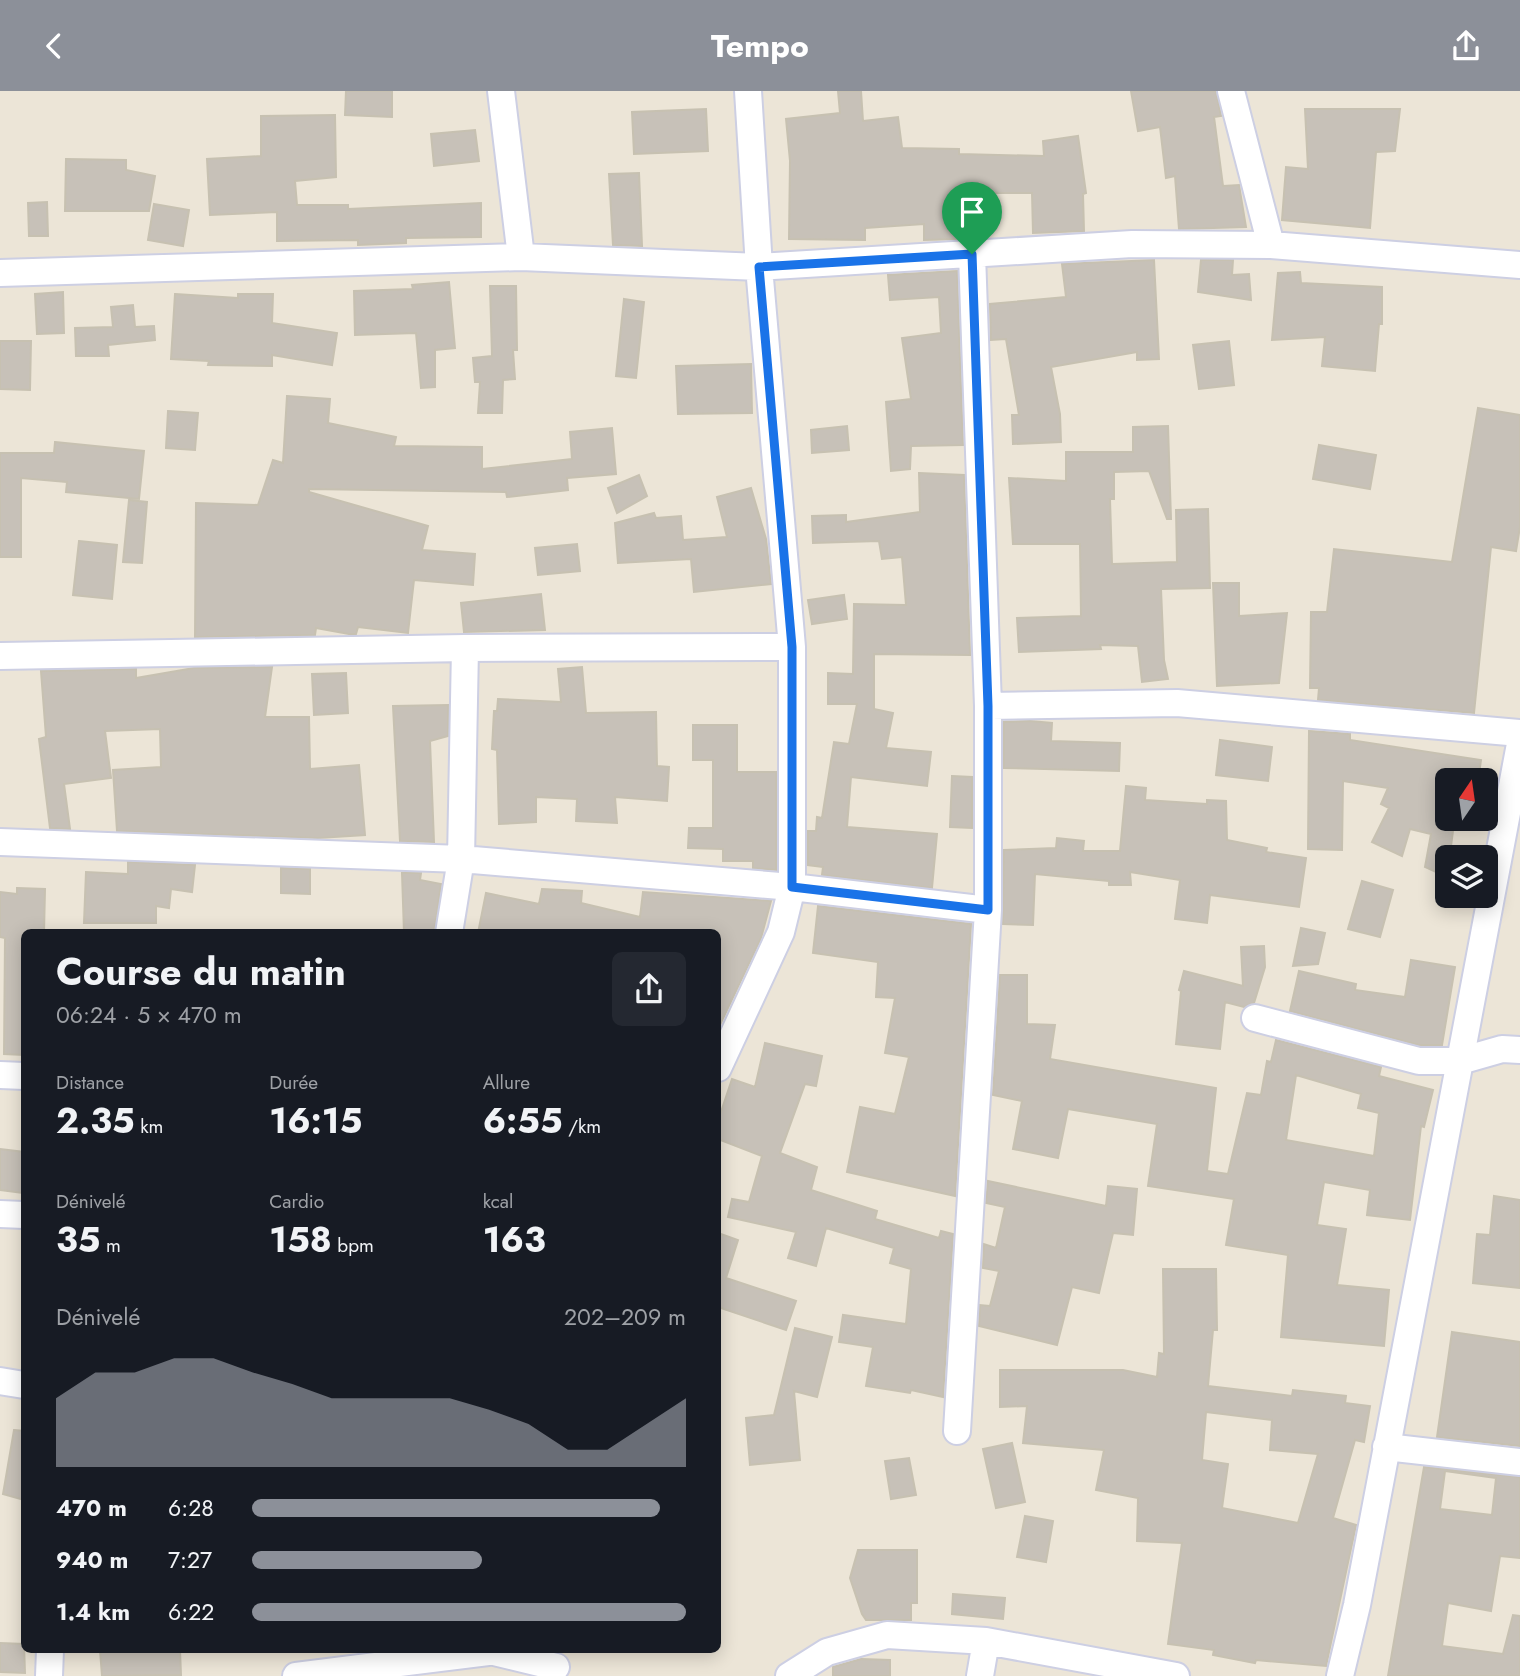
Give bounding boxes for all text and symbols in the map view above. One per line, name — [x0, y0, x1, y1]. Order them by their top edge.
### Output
text: Tempo — [711, 23, 809, 69]
icon: back — [35, 27, 73, 65]
icon: share — [1447, 27, 1485, 65]
pin — [942, 182, 1002, 254]
icon: arrive — [953, 193, 991, 231]
north arrow — [1435, 768, 1498, 831]
map controls — [1435, 768, 1498, 908]
button: layers — [1435, 845, 1498, 908]
text: Course du matin — [56, 944, 346, 999]
button: share — [612, 952, 686, 1026]
text: 06:24 · 5 × 470 m — [56, 998, 242, 1032]
text: Distance — [56, 1069, 124, 1096]
text: Durée — [269, 1069, 318, 1096]
text: Allure — [483, 1069, 530, 1096]
text: 2.35 — [56, 1096, 135, 1146]
text: 16:15 — [269, 1096, 362, 1146]
text: 6:55 — [483, 1096, 563, 1146]
text: km — [135, 1113, 163, 1140]
text: /km — [563, 1113, 601, 1140]
text: Dénivelé — [56, 1188, 126, 1215]
text: Cardio — [269, 1188, 324, 1215]
text: kcal — [483, 1188, 513, 1215]
text: 35 — [56, 1215, 100, 1265]
text: 158 — [269, 1215, 332, 1265]
text: 163 — [483, 1215, 546, 1265]
text: m — [100, 1232, 121, 1259]
text: bpm — [332, 1232, 374, 1259]
text: Dénivelé — [56, 1300, 140, 1334]
text: 202–209 m — [564, 1300, 686, 1334]
text: 470 m — [56, 1491, 127, 1525]
text: 6:28 — [168, 1491, 214, 1525]
text: 940 m — [56, 1543, 128, 1577]
text: 7:27 — [168, 1543, 212, 1577]
text: 1.4 km — [56, 1595, 130, 1629]
text: 6:22 — [168, 1595, 214, 1629]

